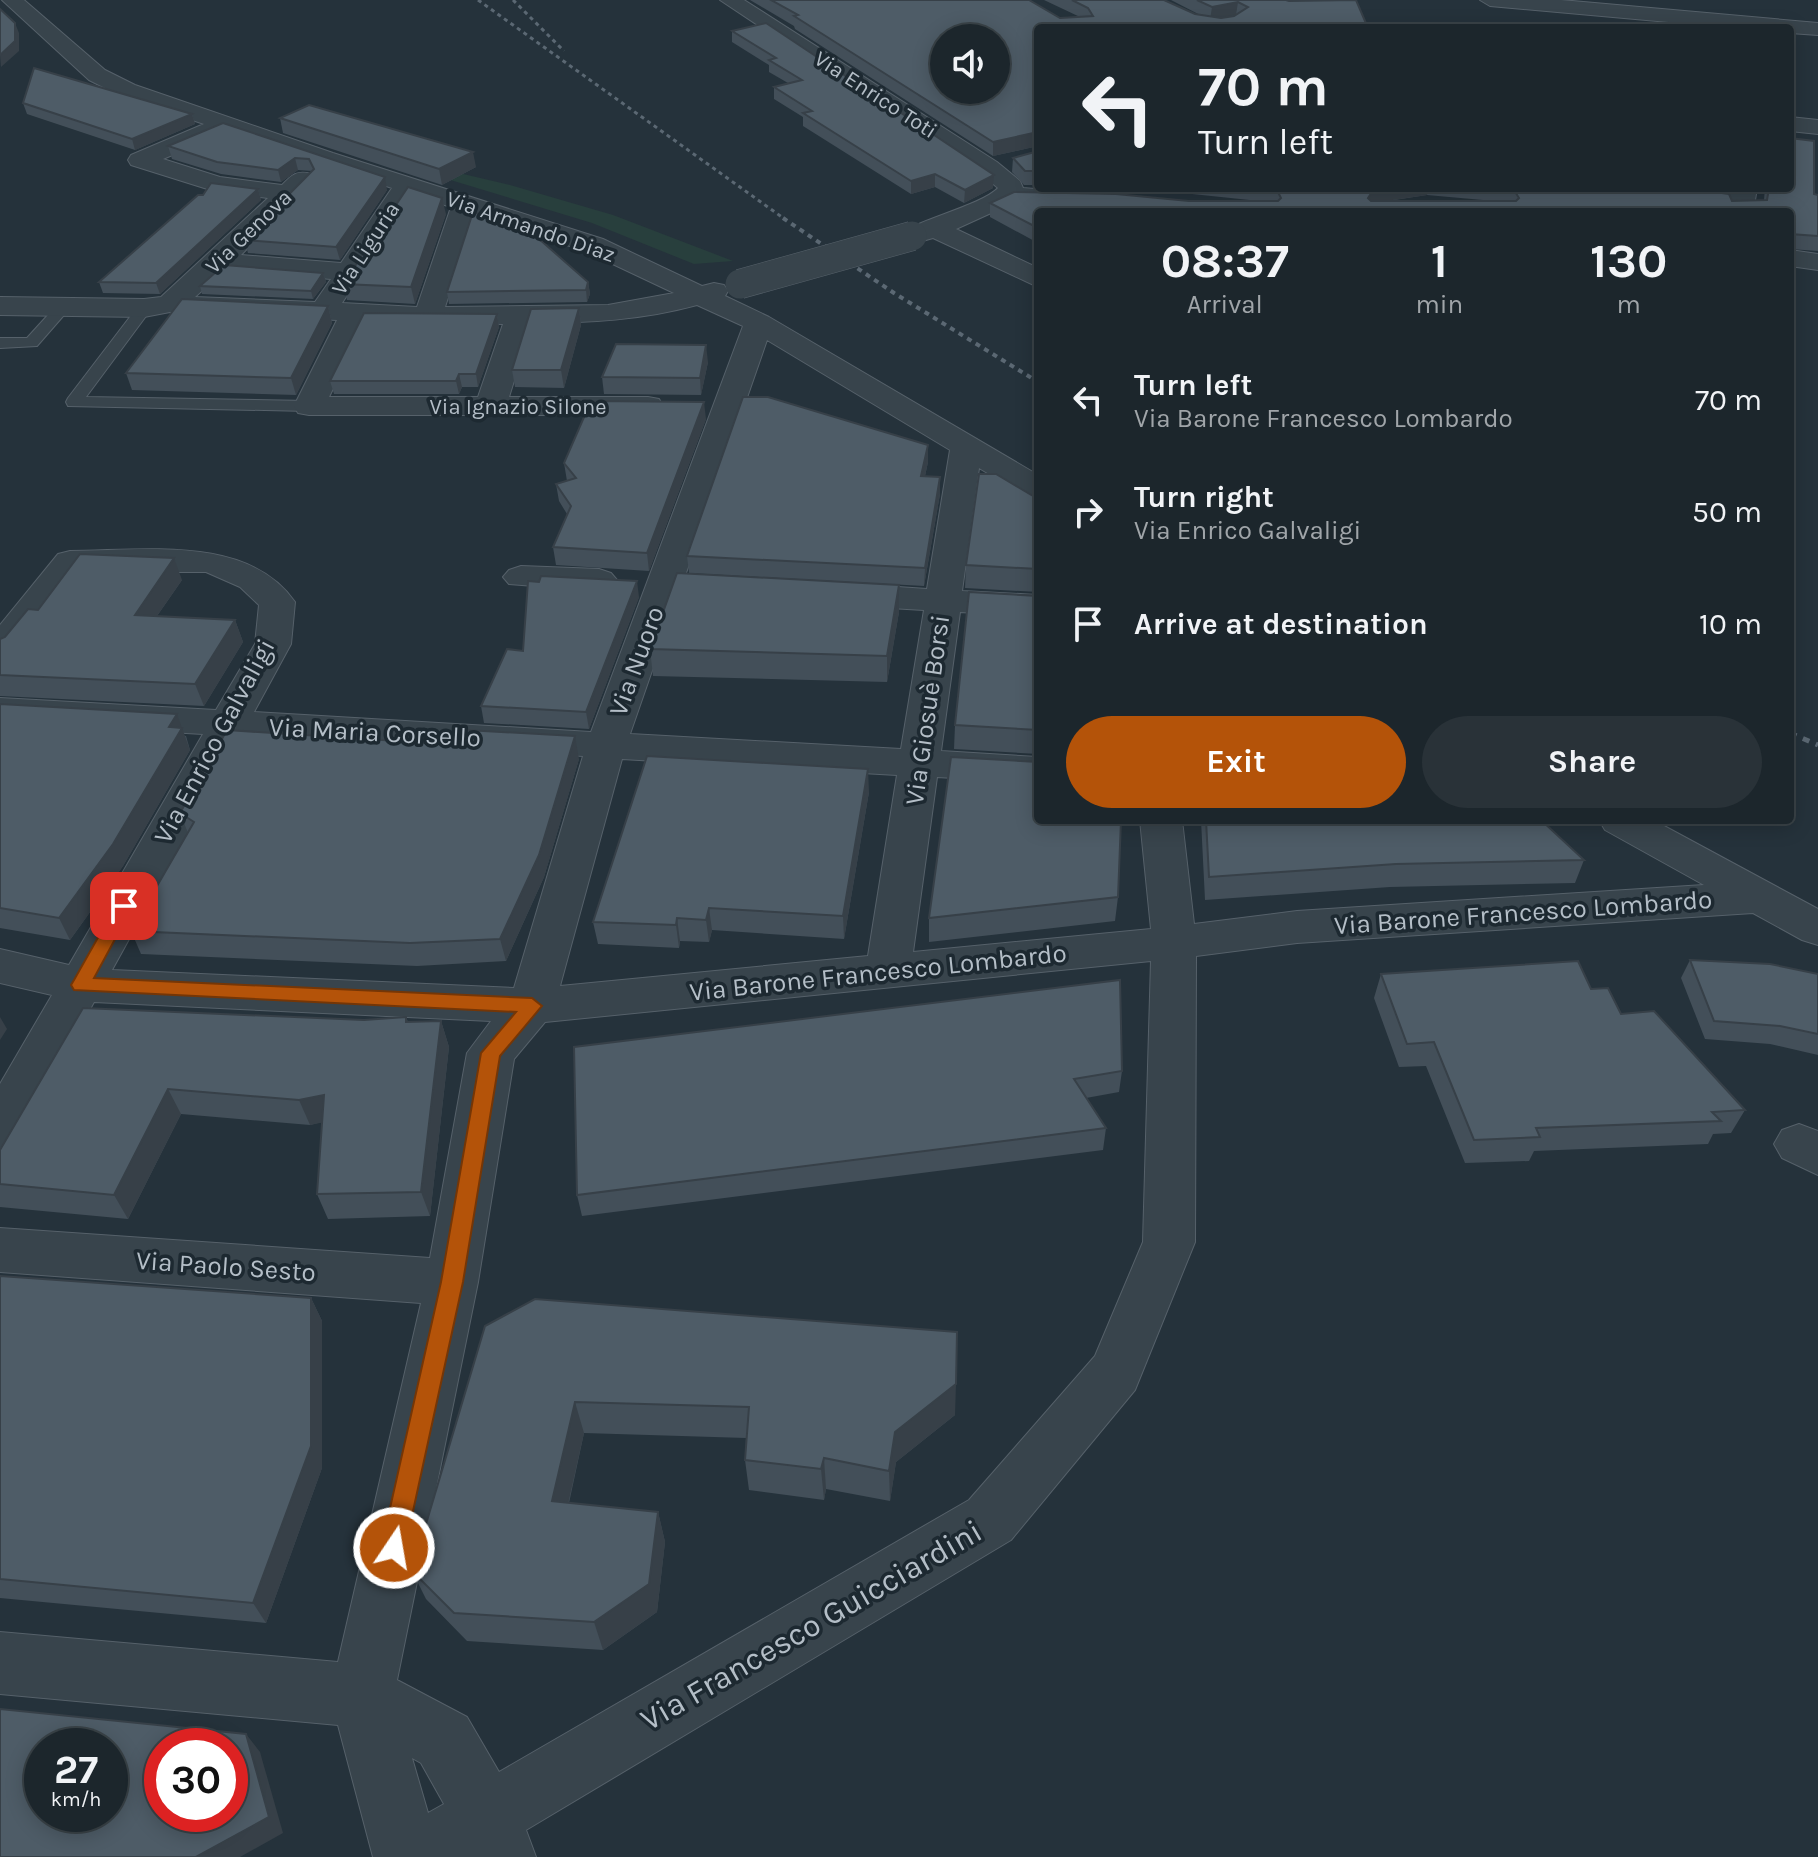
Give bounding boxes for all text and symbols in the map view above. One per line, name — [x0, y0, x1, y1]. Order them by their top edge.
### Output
map controls — [930, 24, 1010, 104]
button: sound — [930, 24, 1010, 104]
street label: Via Enrico Toti — [809, 46, 942, 144]
text: 70 m — [1198, 54, 1329, 119]
icon: left — [1066, 56, 1170, 160]
text: Turn left — [1198, 121, 1333, 163]
street label: Via Genova — [200, 184, 297, 279]
street label: Via Armando Diaz — [443, 186, 618, 268]
street label: Via Liguria — [326, 197, 405, 300]
text: 08:37 — [1161, 233, 1289, 289]
text: 1 — [1431, 233, 1448, 289]
text: 130 — [1590, 233, 1667, 289]
text: Arrival — [1187, 289, 1263, 320]
text: min — [1415, 289, 1463, 320]
text: m — [1616, 289, 1641, 320]
text: Turn left — [1134, 367, 1252, 403]
icon: left — [1066, 378, 1110, 422]
text: 70 m — [1695, 382, 1762, 418]
street label: Via Ignazio Silone — [429, 394, 607, 420]
text: Via Barone Francesco Lombardo — [1134, 403, 1513, 434]
text: Turn right — [1134, 479, 1274, 515]
icon: right — [1066, 490, 1110, 534]
text: 50 m — [1692, 494, 1762, 530]
text: Via Enrico Galvaligi — [1134, 515, 1361, 546]
street label: Via Nuoro — [602, 602, 671, 720]
icon: arrive — [1066, 602, 1110, 646]
text: Arrive at destination — [1134, 606, 1428, 642]
text: 10 m — [1699, 606, 1762, 642]
street label: Via Giosuè Borsi — [899, 613, 956, 807]
street label: Via Enrico Galvaligi — [147, 634, 281, 849]
street label: Via Maria Corsello — [268, 711, 482, 754]
button: Exit — [1066, 716, 1406, 808]
button: Share — [1422, 716, 1762, 808]
pin — [90, 872, 158, 940]
icon: arrive — [102, 884, 146, 928]
street label: Via Barone Francesco Lombardo — [1333, 884, 1713, 941]
street label: Via Barone Francesco Lombardo — [688, 937, 1068, 1008]
street label: Via Paolo Sesto — [135, 1245, 317, 1288]
position arrow — [352, 1506, 436, 1590]
street label: Via Francesco Guicciardini — [634, 1512, 989, 1738]
speed limit sign: 30 — [144, 1728, 248, 1832]
text: 27 — [54, 1746, 98, 1793]
text: km/h — [51, 1788, 101, 1811]

